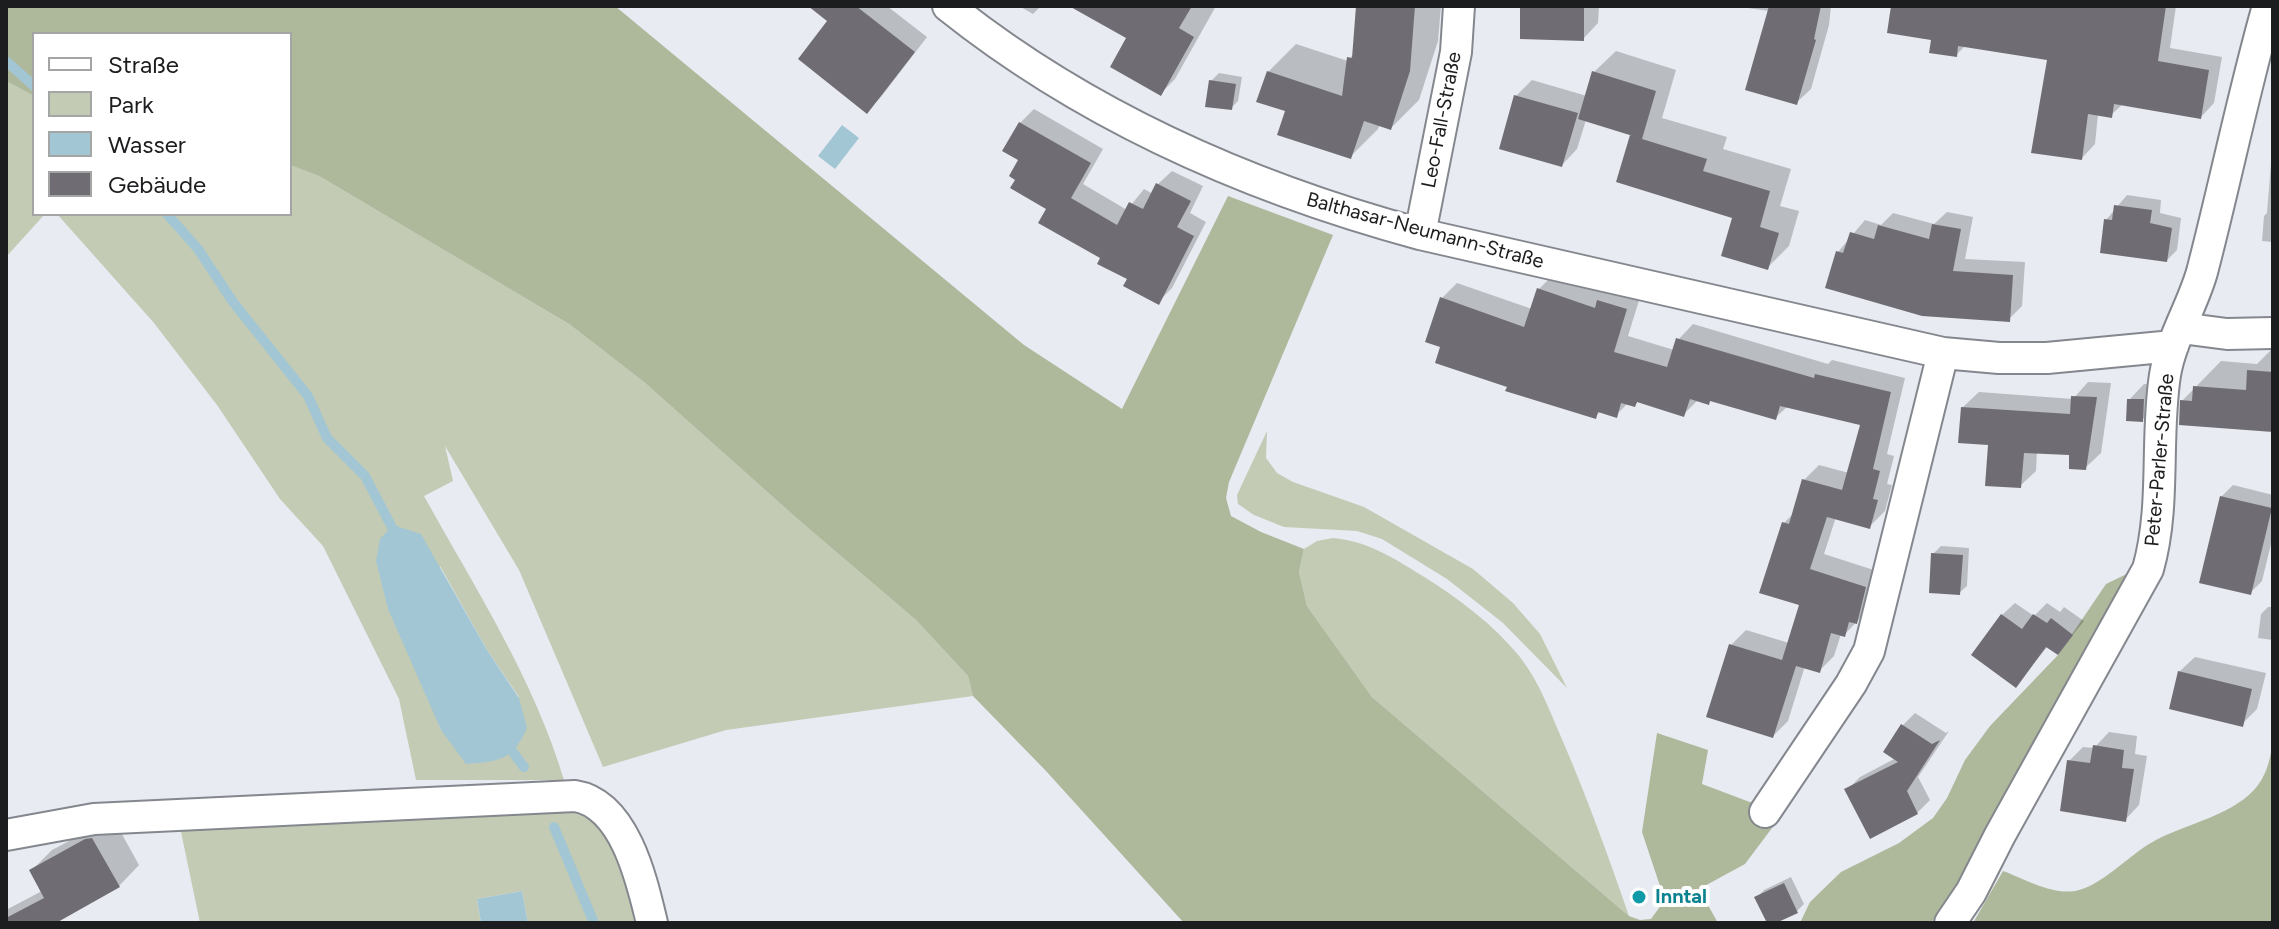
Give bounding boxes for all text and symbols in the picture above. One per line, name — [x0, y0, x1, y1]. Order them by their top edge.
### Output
legend — [32, 32, 292, 216]
text: Straße — [108, 50, 179, 79]
street label: Leo-Fall-Straße — [1417, 50, 1467, 190]
text: Park — [108, 90, 154, 119]
text: Wasser — [108, 130, 186, 159]
text: Gebäude — [108, 170, 206, 199]
street label: Balthasar-Neumann-Straße — [1304, 188, 1546, 274]
street label: Peter-Parler-Straße — [2140, 372, 2180, 548]
place label: Inntal — [1655, 885, 1707, 909]
marker: Inntal — [1630, 888, 1648, 906]

